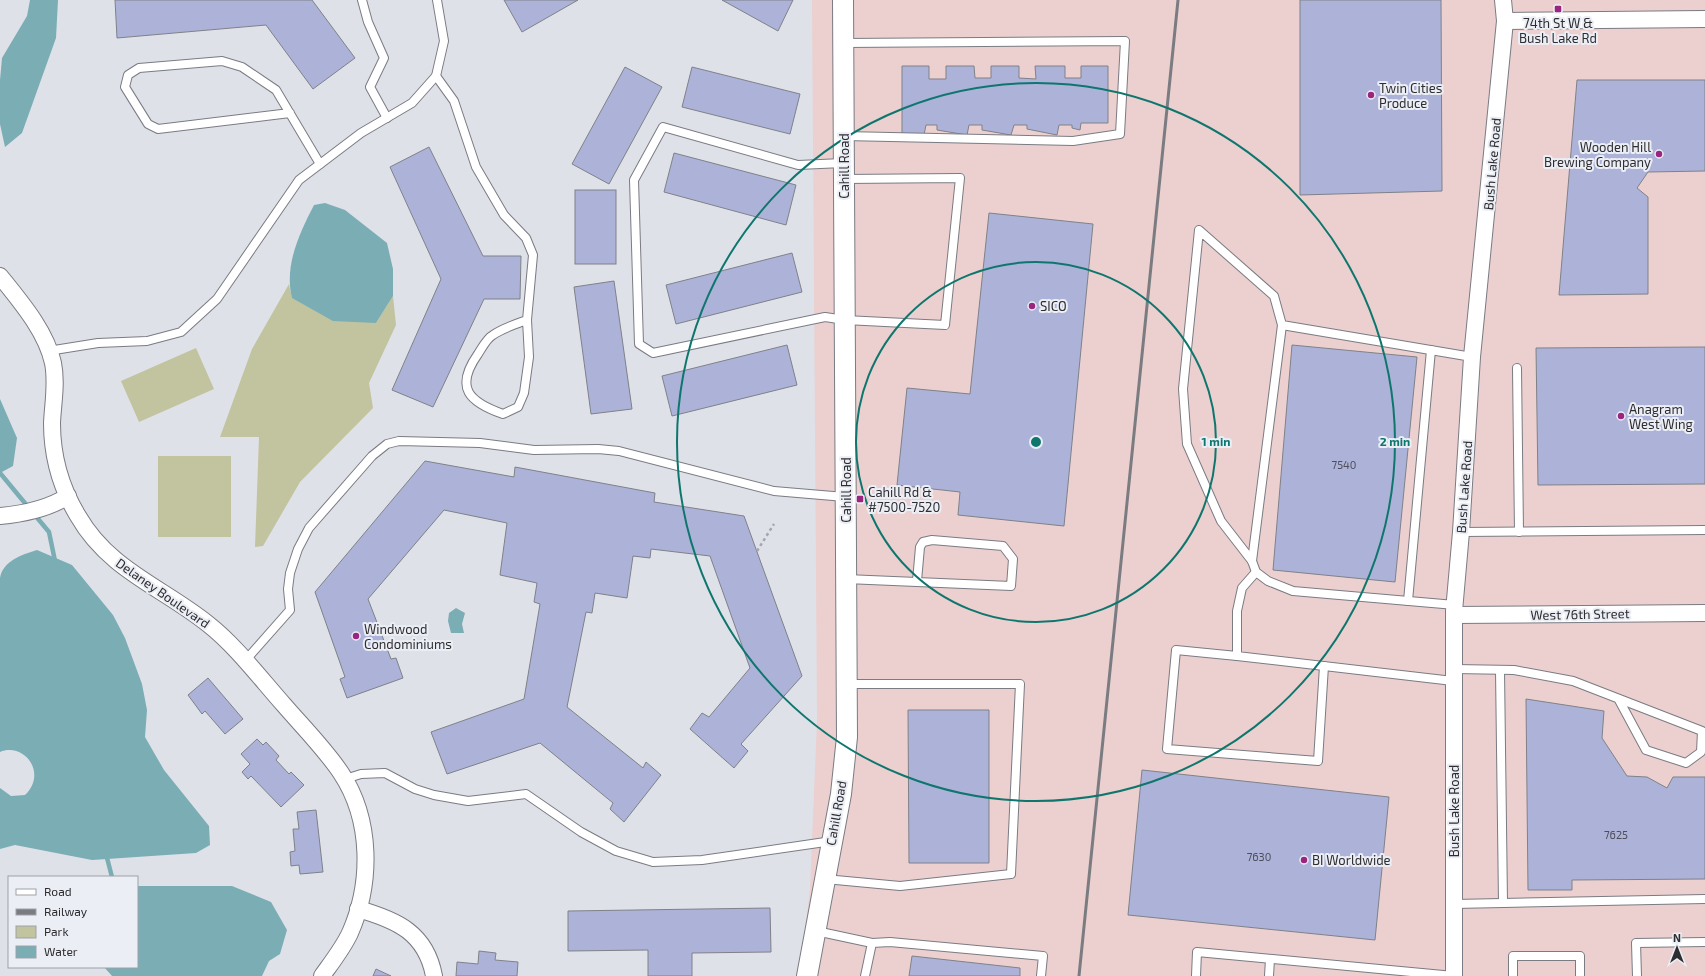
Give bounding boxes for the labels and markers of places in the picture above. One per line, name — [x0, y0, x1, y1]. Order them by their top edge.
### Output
marker: 74th St W & Bush Lake Rd — [1553, 4, 1563, 14]
place label: 74th St W & Bush Lake Rd — [1519, 15, 1597, 46]
place label: Twin Cities Produce — [1379, 80, 1442, 111]
marker: Twin Cities Produce — [1366, 90, 1376, 100]
place label: Wooden Hill Brewing Company — [1544, 139, 1651, 170]
marker: Wooden Hill Brewing Company — [1654, 149, 1664, 159]
place label: SICO — [1040, 298, 1067, 314]
marker: SICO — [1027, 301, 1037, 311]
place label: Anagram West Wing — [1629, 401, 1693, 432]
marker: Anagram West Wing — [1616, 411, 1626, 421]
centre of rings — [1029, 435, 1043, 449]
place label: Cahill Rd & #7500-7520 — [868, 484, 940, 515]
marker: Cahill Rd & #7500-7520 — [855, 494, 865, 504]
place label: Windwood Condominiums — [364, 621, 452, 652]
marker: Windwood Condominiums — [351, 631, 361, 641]
place label: BI Worldwide — [1312, 852, 1391, 868]
marker: BI Worldwide — [1299, 855, 1309, 865]

